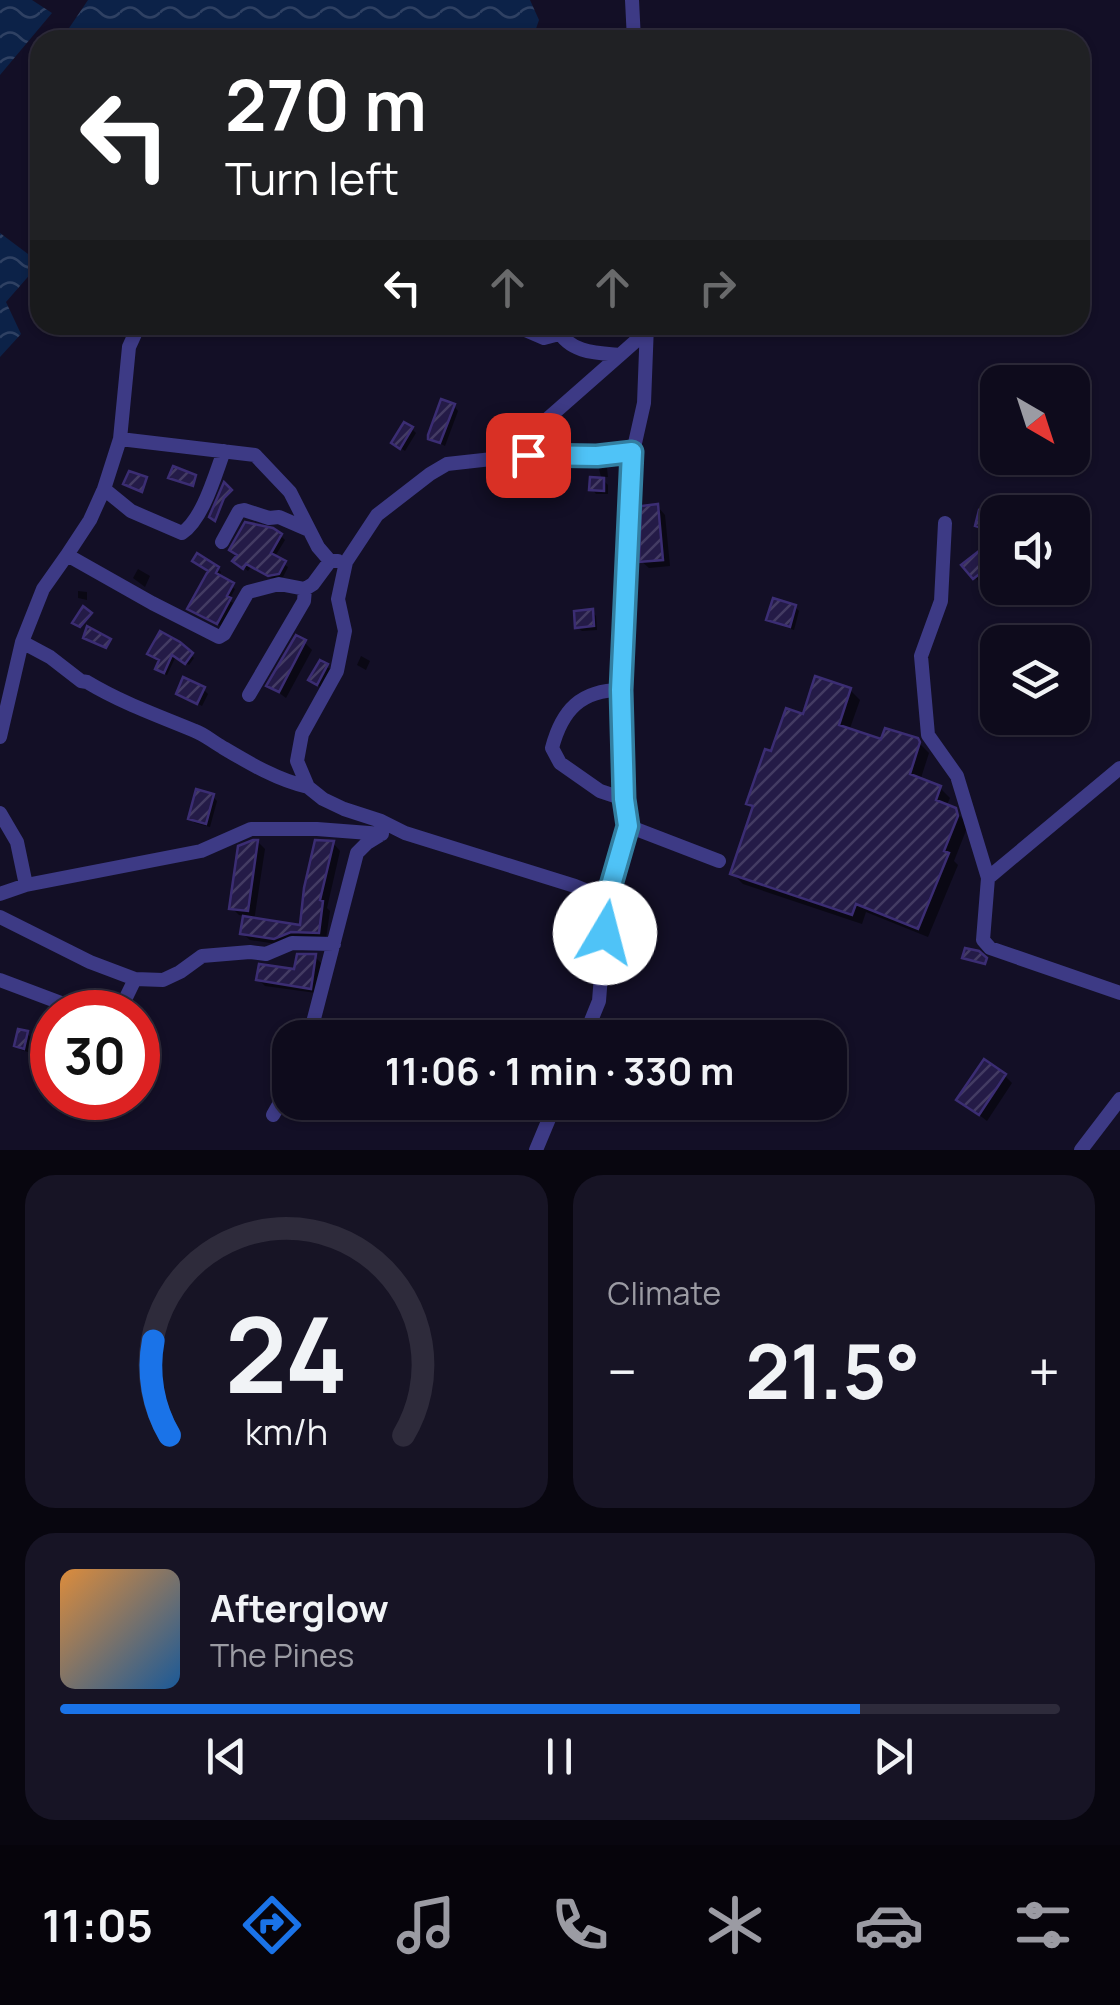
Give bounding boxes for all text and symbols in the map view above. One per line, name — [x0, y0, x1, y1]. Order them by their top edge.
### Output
text: 270 m — [225, 56, 427, 152]
icon: left — [60, 70, 190, 200]
text: Turn left — [225, 147, 399, 209]
icon: left — [375, 260, 430, 315]
icon: ahead — [480, 260, 535, 315]
icon: ahead — [585, 260, 640, 315]
icon: right — [690, 260, 745, 315]
north arrow — [980, 365, 1090, 475]
map controls — [980, 365, 1090, 735]
pin — [486, 413, 571, 498]
icon: arrive — [501, 428, 556, 483]
button: sound — [980, 495, 1090, 605]
button: layers — [980, 625, 1090, 735]
position arrow — [553, 881, 657, 985]
speed limit sign: 30 — [30, 990, 160, 1120]
text: 11:06 · 1 min · 330 m — [385, 1044, 734, 1096]
text: Climate — [608, 1271, 721, 1315]
text: 24 — [225, 1282, 348, 1424]
text: 21.5° — [745, 1319, 920, 1422]
text: − — [608, 1333, 637, 1409]
text: + — [1028, 1333, 1060, 1409]
text: km/h — [245, 1407, 328, 1456]
text: Afterglow — [210, 1581, 389, 1633]
text: The Pines — [210, 1633, 354, 1677]
icon: previous — [199, 1729, 254, 1784]
icon: pause — [532, 1729, 587, 1784]
icon: next — [866, 1729, 921, 1784]
icon: directions — [237, 1890, 307, 1960]
icon: music — [391, 1890, 461, 1960]
icon: phone — [545, 1890, 615, 1960]
icon: climate — [700, 1890, 770, 1960]
icon: car — [854, 1890, 924, 1960]
icon: filters — [1008, 1890, 1078, 1960]
text: 11:05 — [42, 1894, 153, 1956]

